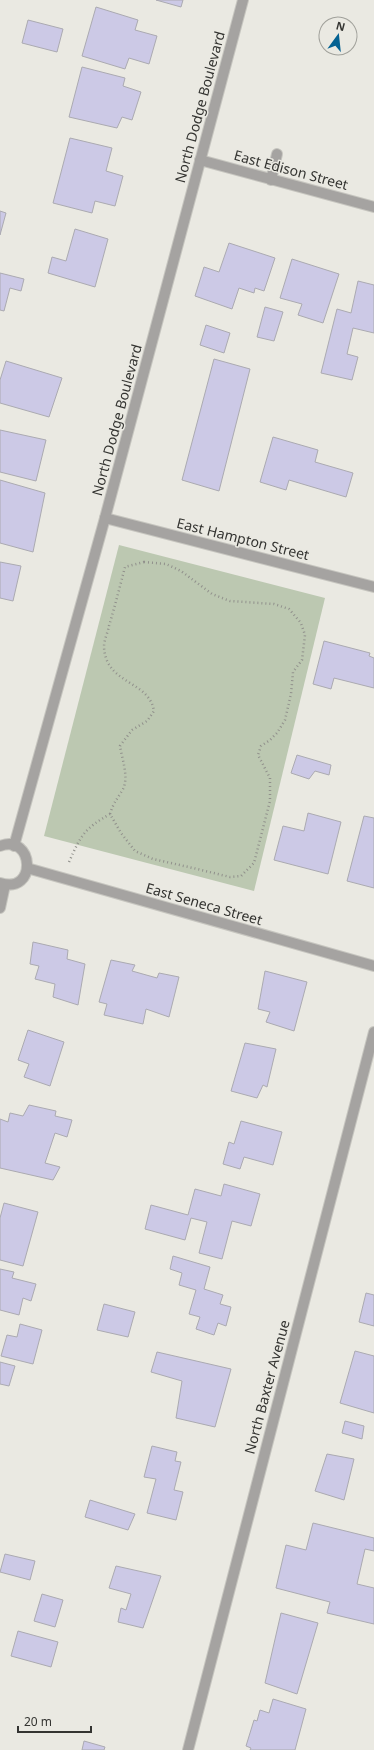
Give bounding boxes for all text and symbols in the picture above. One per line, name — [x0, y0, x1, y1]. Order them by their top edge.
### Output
north arrow — [318, 16, 358, 56]
text: N — [334, 17, 347, 34]
street label: North Dodge Boulevard — [170, 29, 229, 185]
street label: East Edison Street — [232, 145, 350, 194]
street label: North Dodge Boulevard — [87, 342, 146, 498]
street label: East Hampton Street — [175, 513, 311, 564]
street label: East Seneca Street — [144, 878, 265, 929]
street label: North Baxter Avenue — [239, 1318, 294, 1456]
scale bar — [18, 1708, 91, 1734]
text: 20 m — [24, 1713, 52, 1730]

